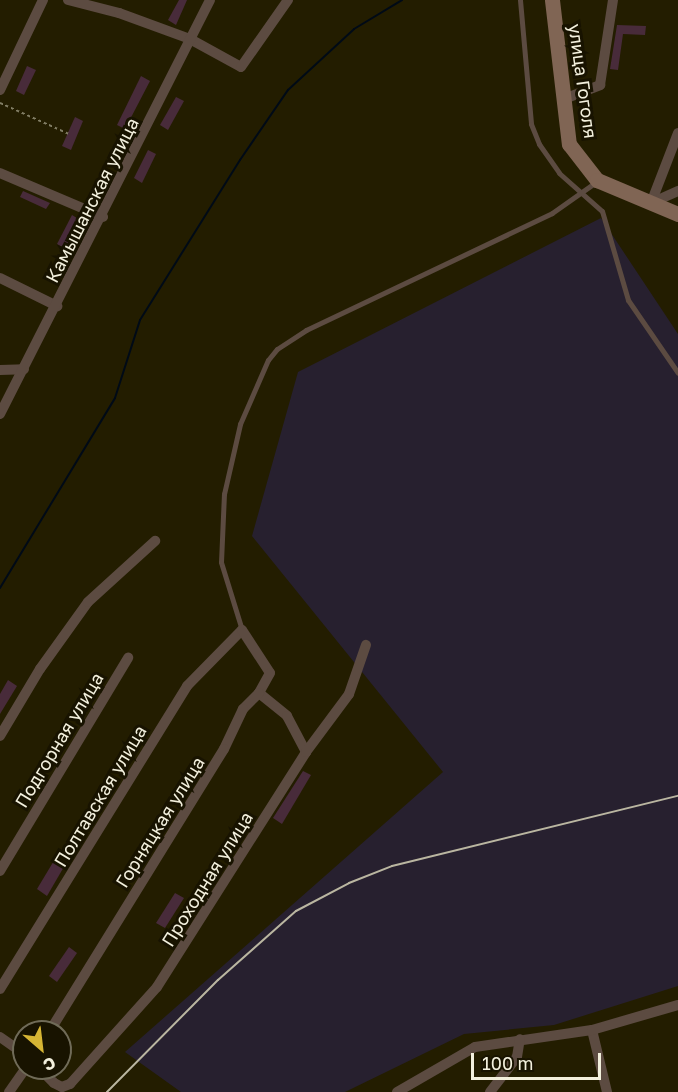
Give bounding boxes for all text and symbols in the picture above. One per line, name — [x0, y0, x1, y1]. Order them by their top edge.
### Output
street label: улица Гоголя — [564, 22, 602, 140]
street label: Камышанская улица — [41, 114, 143, 286]
street label: Подгорная улица — [10, 669, 108, 811]
street label: Полтавская улица — [49, 721, 151, 871]
street label: Горняцкая улица — [111, 753, 209, 891]
street label: Проходная улица — [157, 808, 257, 950]
north arrow — [12, 1020, 72, 1080]
scale bar — [474, 1041, 604, 1079]
text: 100 m — [482, 1052, 533, 1074]
text: С — [40, 1053, 59, 1076]

